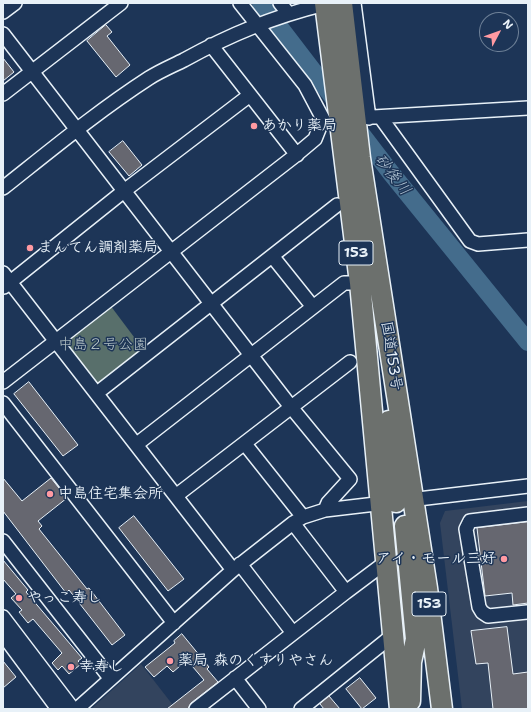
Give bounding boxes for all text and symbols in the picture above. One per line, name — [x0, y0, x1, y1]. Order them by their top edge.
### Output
north arrow — [479, 12, 519, 52]
text: N — [499, 16, 516, 33]
place label: あかり薬局 — [262, 117, 337, 135]
marker: あかり薬局 — [249, 121, 259, 131]
water label: 砂後川 — [370, 150, 414, 200]
place label: まんてん調剤薬局 — [38, 239, 158, 257]
road number: 153 — [339, 241, 373, 265]
marker: まんてん調剤薬局 — [25, 243, 35, 253]
street label: 国道153号 — [377, 320, 405, 392]
park label: 中島２号公園 — [58, 336, 148, 354]
place label: 中島住宅集会所 — [58, 485, 163, 503]
marker: 中島住宅集会所 — [45, 489, 55, 499]
place label: アイ・モール三好 — [376, 550, 496, 568]
marker: アイ・モール三好 — [499, 554, 509, 564]
place label: やっこ寿し — [27, 589, 102, 607]
road number: 153 — [412, 592, 446, 616]
marker: やっこ寿し — [14, 593, 24, 603]
place label: 薬局 森のくすりやさん — [178, 652, 333, 670]
marker: 薬局 森のくすりやさん — [165, 656, 175, 666]
place label: 幸寿し — [79, 658, 124, 676]
marker: 幸寿し — [66, 662, 76, 672]

